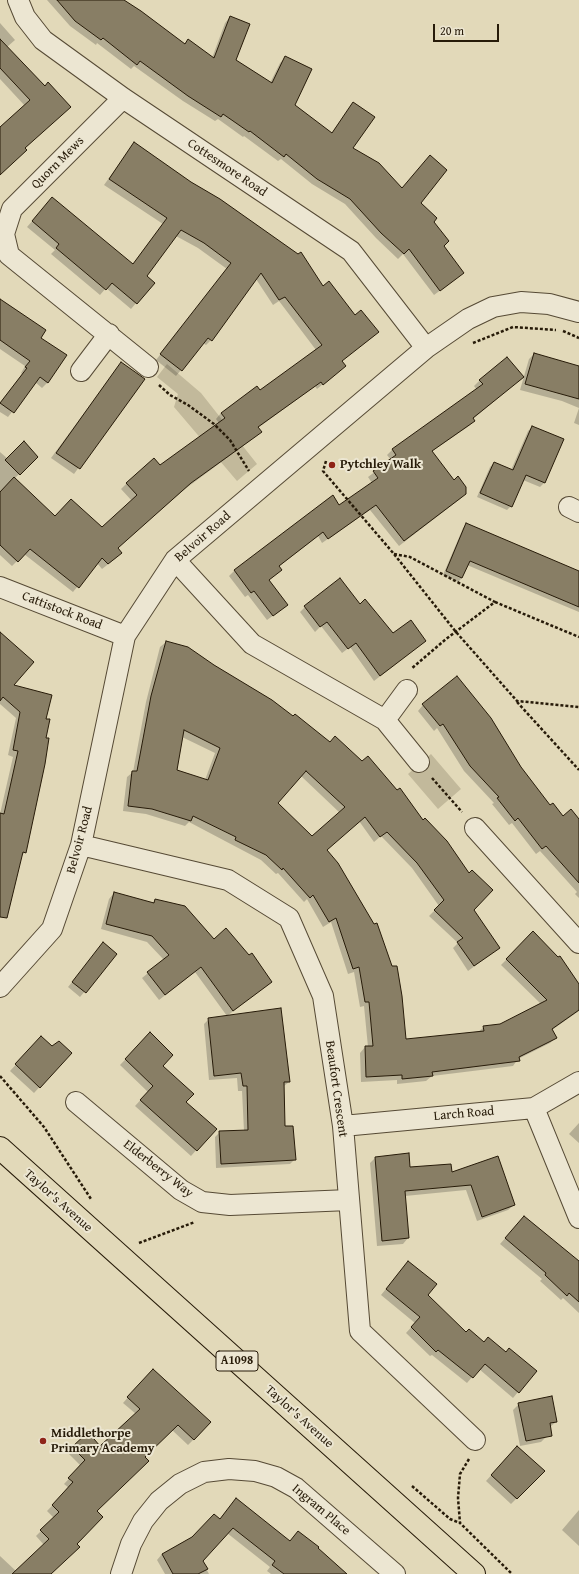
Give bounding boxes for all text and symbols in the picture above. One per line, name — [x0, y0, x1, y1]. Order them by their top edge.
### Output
scale bar — [435, 16, 501, 42]
text: 20 m — [440, 22, 464, 39]
street label: Quorn Mews — [28, 133, 88, 193]
street label: Cottesmore Road — [184, 136, 270, 200]
place label: Pytchley Walk — [340, 457, 421, 473]
marker: Pytchley Walk — [327, 460, 337, 470]
street label: Belvoir Road — [172, 508, 234, 566]
street label: Cattistock Road — [20, 589, 104, 633]
street label: Belvoir Road — [64, 805, 96, 875]
street label: Beaufort Crescent — [321, 1040, 351, 1138]
street label: Larch Road — [433, 1104, 495, 1124]
street label: Elderberry Way — [120, 1137, 196, 1201]
street label: Taylor's Avenue — [21, 1166, 95, 1236]
road number: A1098 — [216, 1351, 258, 1371]
street label: Taylor's Avenue — [262, 1382, 336, 1452]
place label: Middlethorpe Primary Academy — [51, 1426, 154, 1457]
marker: Middlethorpe Primary Academy — [38, 1436, 48, 1446]
street label: Ingram Place — [289, 1481, 353, 1539]

